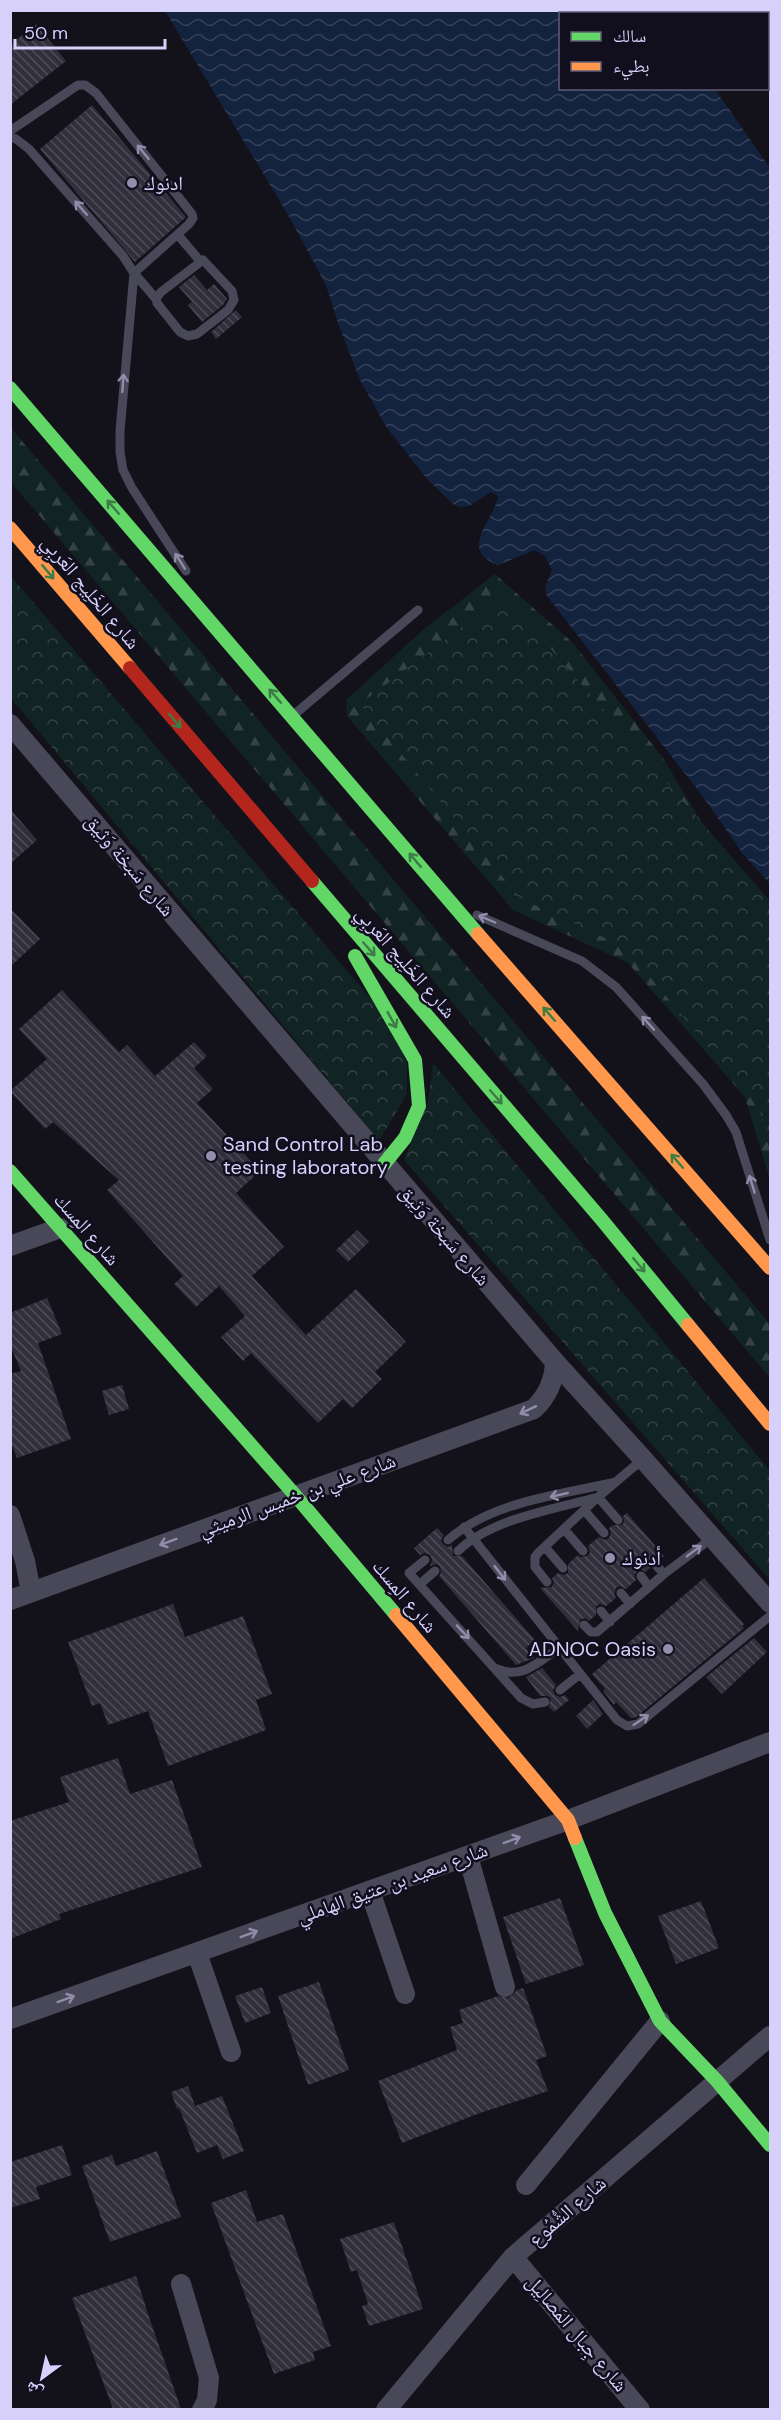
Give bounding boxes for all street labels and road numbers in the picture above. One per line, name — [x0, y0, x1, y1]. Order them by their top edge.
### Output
street label: شارع الخَلِيج العَربِي — [33, 530, 146, 656]
street label: شارع سَبخة وَثِيق — [79, 808, 181, 922]
street label: شارع الخَلِيج العَربِي — [348, 900, 462, 1026]
street label: شارع سَبخة وَثِيق — [394, 1179, 496, 1291]
street label: شارع المِسك — [48, 1187, 126, 1271]
street label: شارع علي بن خميس الرميثي — [195, 1447, 400, 1546]
street label: شارع المِسك — [367, 1554, 443, 1638]
street label: شارع سعيد بن عتيق الهاملي — [293, 1836, 492, 1933]
street label: شارع الشُّمُوع — [523, 2170, 611, 2252]
street label: شارع جِبال المَصالِيل — [519, 2269, 634, 2398]

